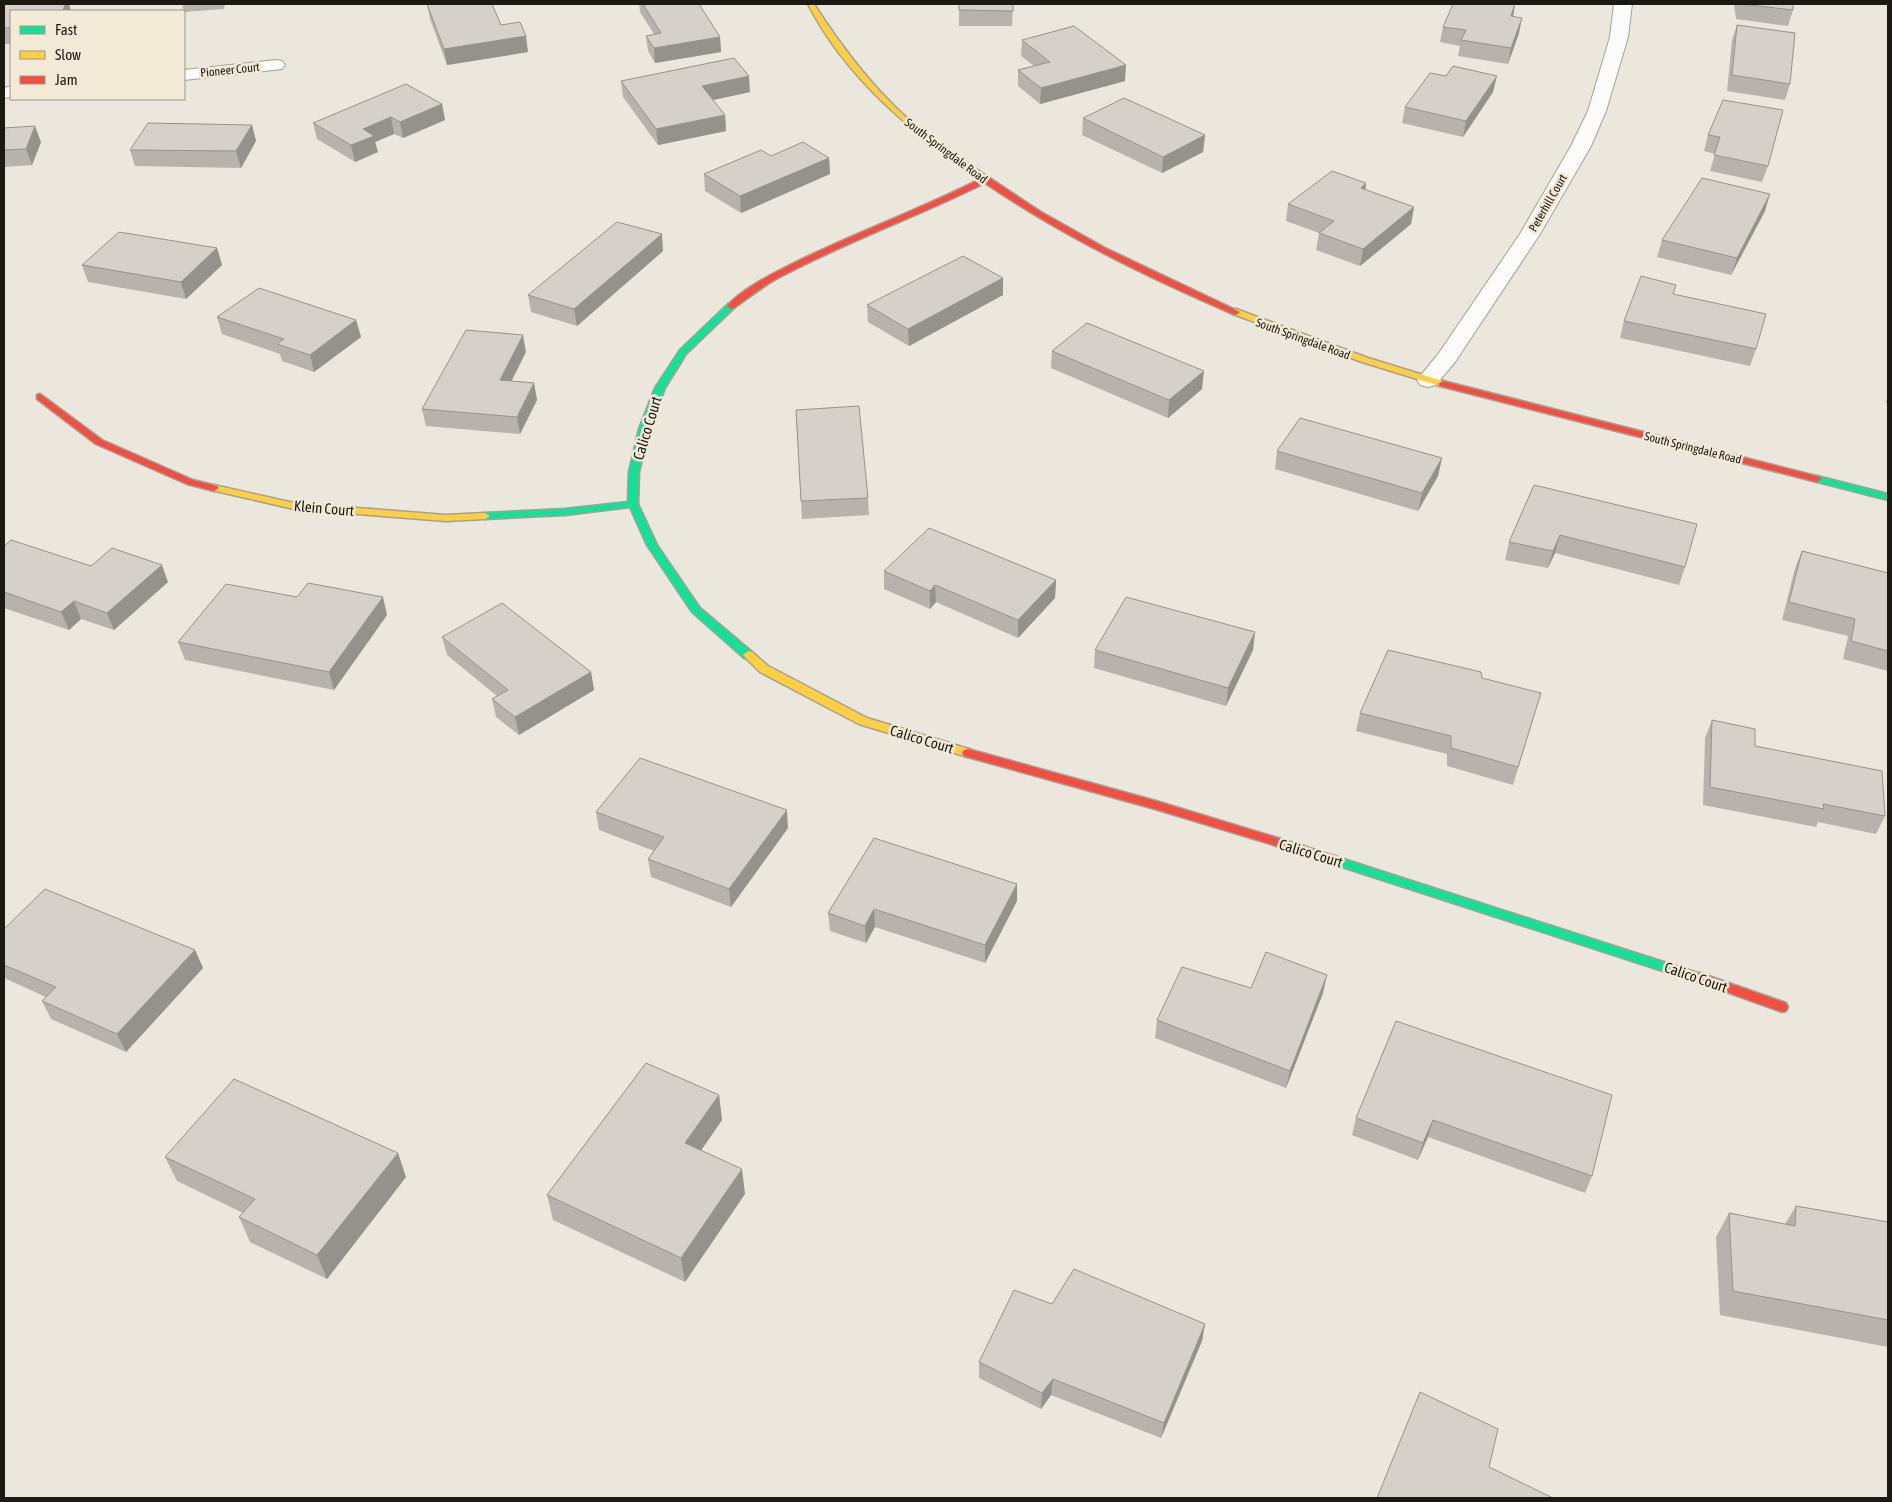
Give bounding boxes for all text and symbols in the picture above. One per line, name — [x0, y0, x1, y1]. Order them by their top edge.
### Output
legend — [10, 10, 185, 100]
text: Fast — [55, 21, 77, 38]
text: Slow — [55, 46, 81, 63]
street label: Pioneer Court — [200, 60, 261, 80]
text: Jam — [55, 71, 78, 88]
street label: South Springdale Road — [902, 115, 990, 187]
street label: Peterhill Court — [1526, 171, 1570, 234]
street label: South Springdale Road — [1254, 315, 1352, 363]
street label: Calico Court — [629, 394, 665, 462]
street label: South Springdale Road — [1643, 429, 1743, 467]
street label: Klein Court — [293, 497, 355, 519]
street label: Calico Court — [888, 721, 956, 757]
street label: Calico Court — [1277, 835, 1345, 871]
street label: Calico Court — [1662, 958, 1730, 996]

